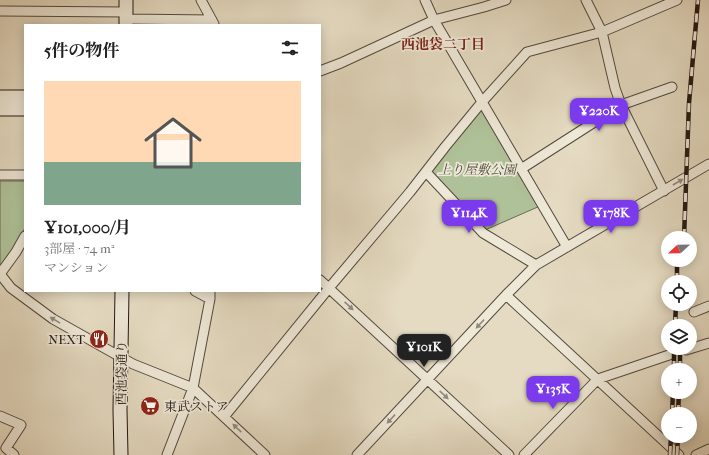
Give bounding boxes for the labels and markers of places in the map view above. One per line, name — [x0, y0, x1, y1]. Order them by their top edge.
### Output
pin: ¥220K — [571, 98, 627, 132]
pin: ¥114K — [441, 200, 497, 234]
pin: ¥178K — [583, 200, 639, 234]
restaurant icon: NEXT — [88, 328, 110, 350]
place label: NEXT — [48, 332, 85, 347]
pin: ¥101K — [396, 334, 452, 368]
pin: ¥135K — [525, 376, 581, 410]
supermarket icon: 東武ストア — [139, 395, 161, 417]
place label: 東武ストア — [164, 399, 229, 414]

